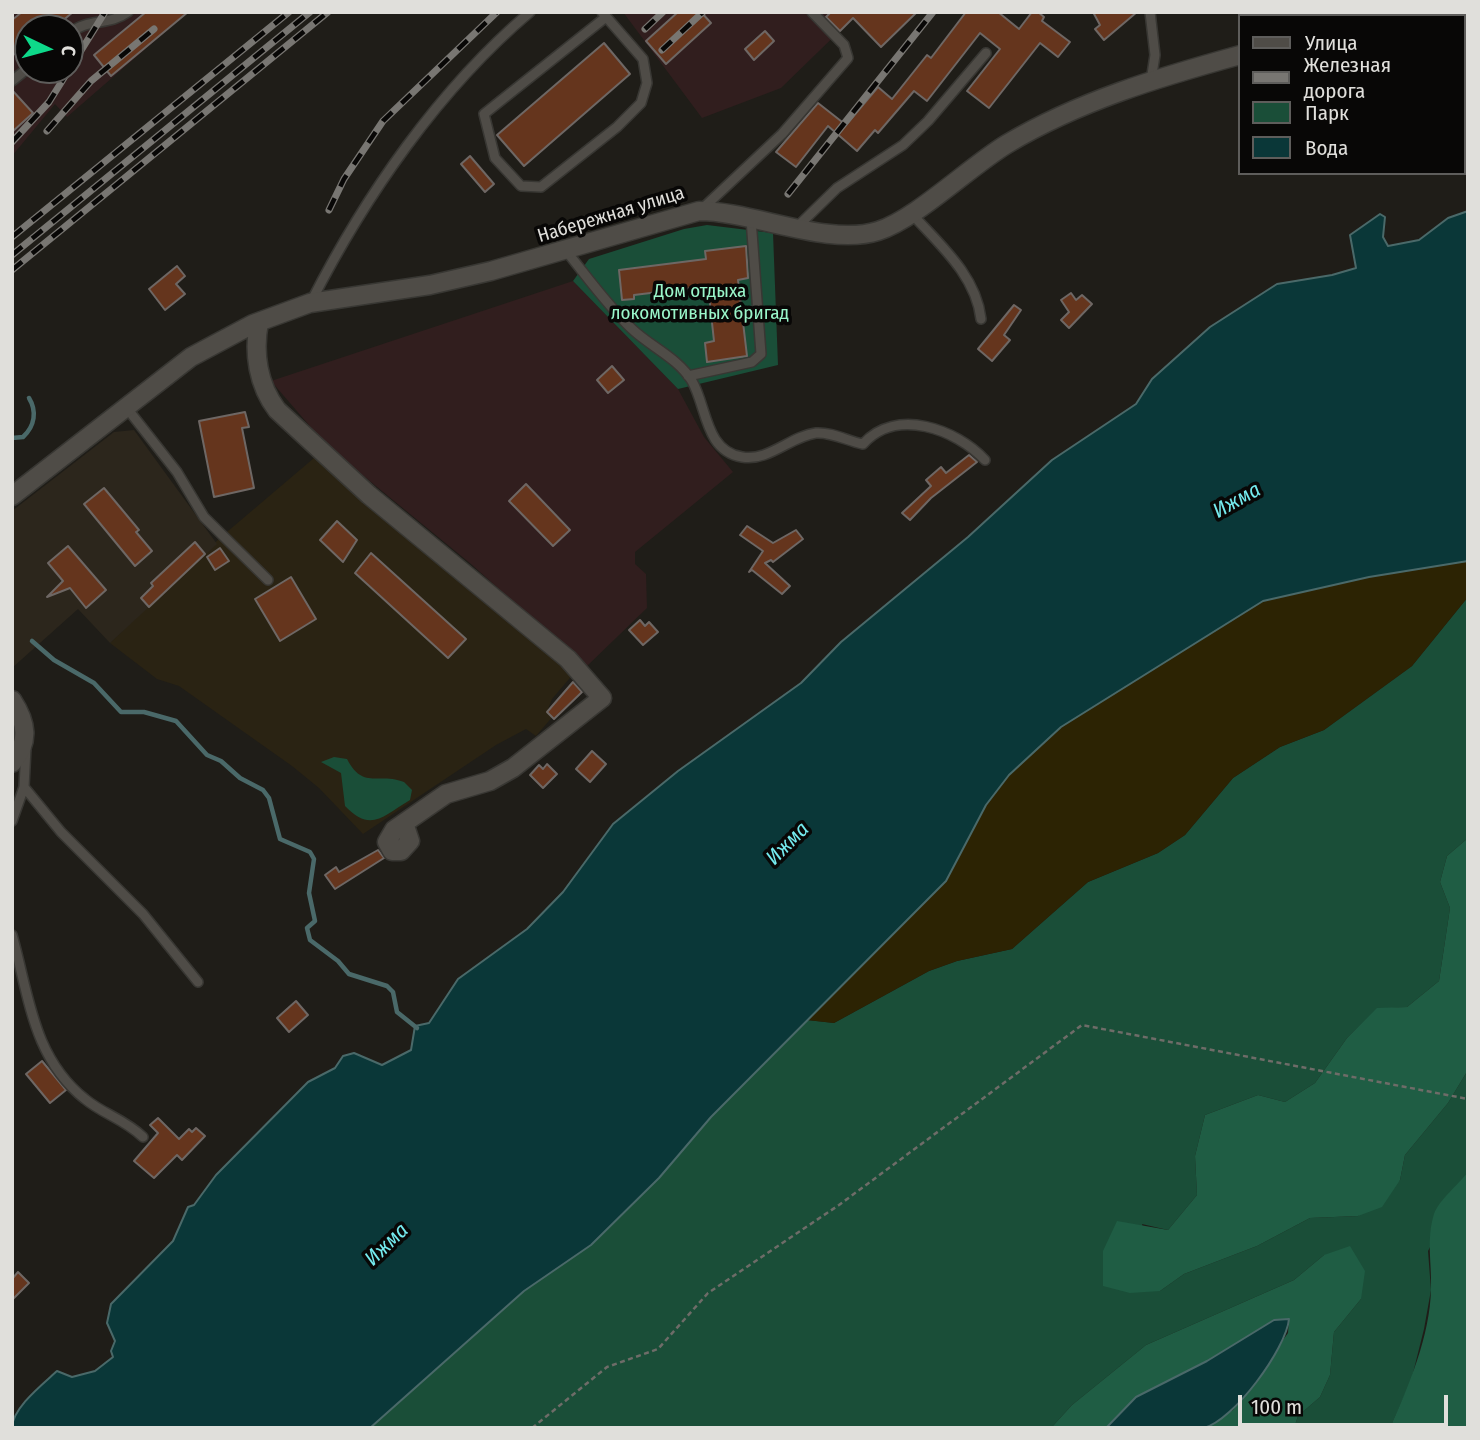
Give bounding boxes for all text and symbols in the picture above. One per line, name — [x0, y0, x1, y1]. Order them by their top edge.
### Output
north arrow — [14, 14, 84, 84]
legend — [1238, 14, 1466, 175]
text: Улица — [1305, 30, 1358, 56]
text: С — [57, 45, 80, 57]
text: Железная дорога — [1304, 52, 1391, 104]
text: Парк — [1305, 100, 1349, 126]
text: Вода — [1305, 135, 1348, 161]
street label: Набережная улица — [535, 182, 687, 248]
park label: Дом отдыха локомотивных бригад — [611, 281, 789, 325]
water label: Ижма — [1209, 478, 1265, 524]
water label: Ижма — [761, 817, 815, 871]
water label: Ижма — [360, 1218, 414, 1272]
scale bar — [1242, 1380, 1452, 1424]
text: 100 m — [1251, 1394, 1302, 1420]

